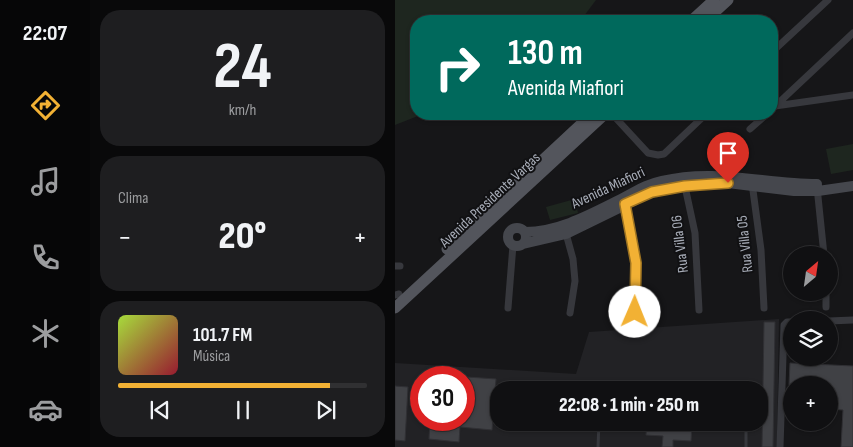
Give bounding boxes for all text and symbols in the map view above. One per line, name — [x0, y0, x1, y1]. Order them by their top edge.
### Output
text: 22:07 — [23, 20, 67, 47]
text: 24 — [213, 29, 272, 107]
text: 130 m — [508, 32, 583, 75]
icon: right — [425, 35, 490, 100]
text: Avenida Miafiori — [508, 75, 624, 102]
icon: directions — [28, 88, 63, 123]
text: km/h — [229, 101, 256, 120]
pin — [707, 132, 749, 183]
icon: arrive — [714, 139, 742, 167]
street label: Avenida Presidente Vargas — [435, 148, 544, 252]
street label: Avenida Miafiori — [567, 163, 648, 214]
icon: music — [28, 164, 63, 199]
text: Clima — [118, 189, 148, 208]
text: 20° — [219, 214, 266, 259]
street label: Rua Villa 06 — [667, 214, 693, 274]
street label: Rua Villa 05 — [733, 214, 757, 274]
text: − — [118, 221, 132, 254]
text: + — [353, 221, 367, 254]
icon: phone — [28, 240, 63, 275]
north arrow — [783, 246, 837, 301]
map controls — [783, 246, 838, 431]
position arrow — [608, 285, 660, 337]
button: layers — [783, 311, 838, 366]
icon: climate — [28, 316, 63, 351]
text: 101.7 FM — [193, 324, 252, 347]
text: Música — [193, 347, 230, 366]
speed limit sign: 30 — [410, 366, 475, 431]
button: + — [783, 376, 838, 431]
icon: car — [28, 392, 63, 427]
text: 22:08 · 1 min · 250 m — [559, 394, 699, 417]
icon: previous — [146, 396, 174, 424]
icon: pause — [229, 396, 257, 424]
icon: next — [312, 396, 340, 424]

